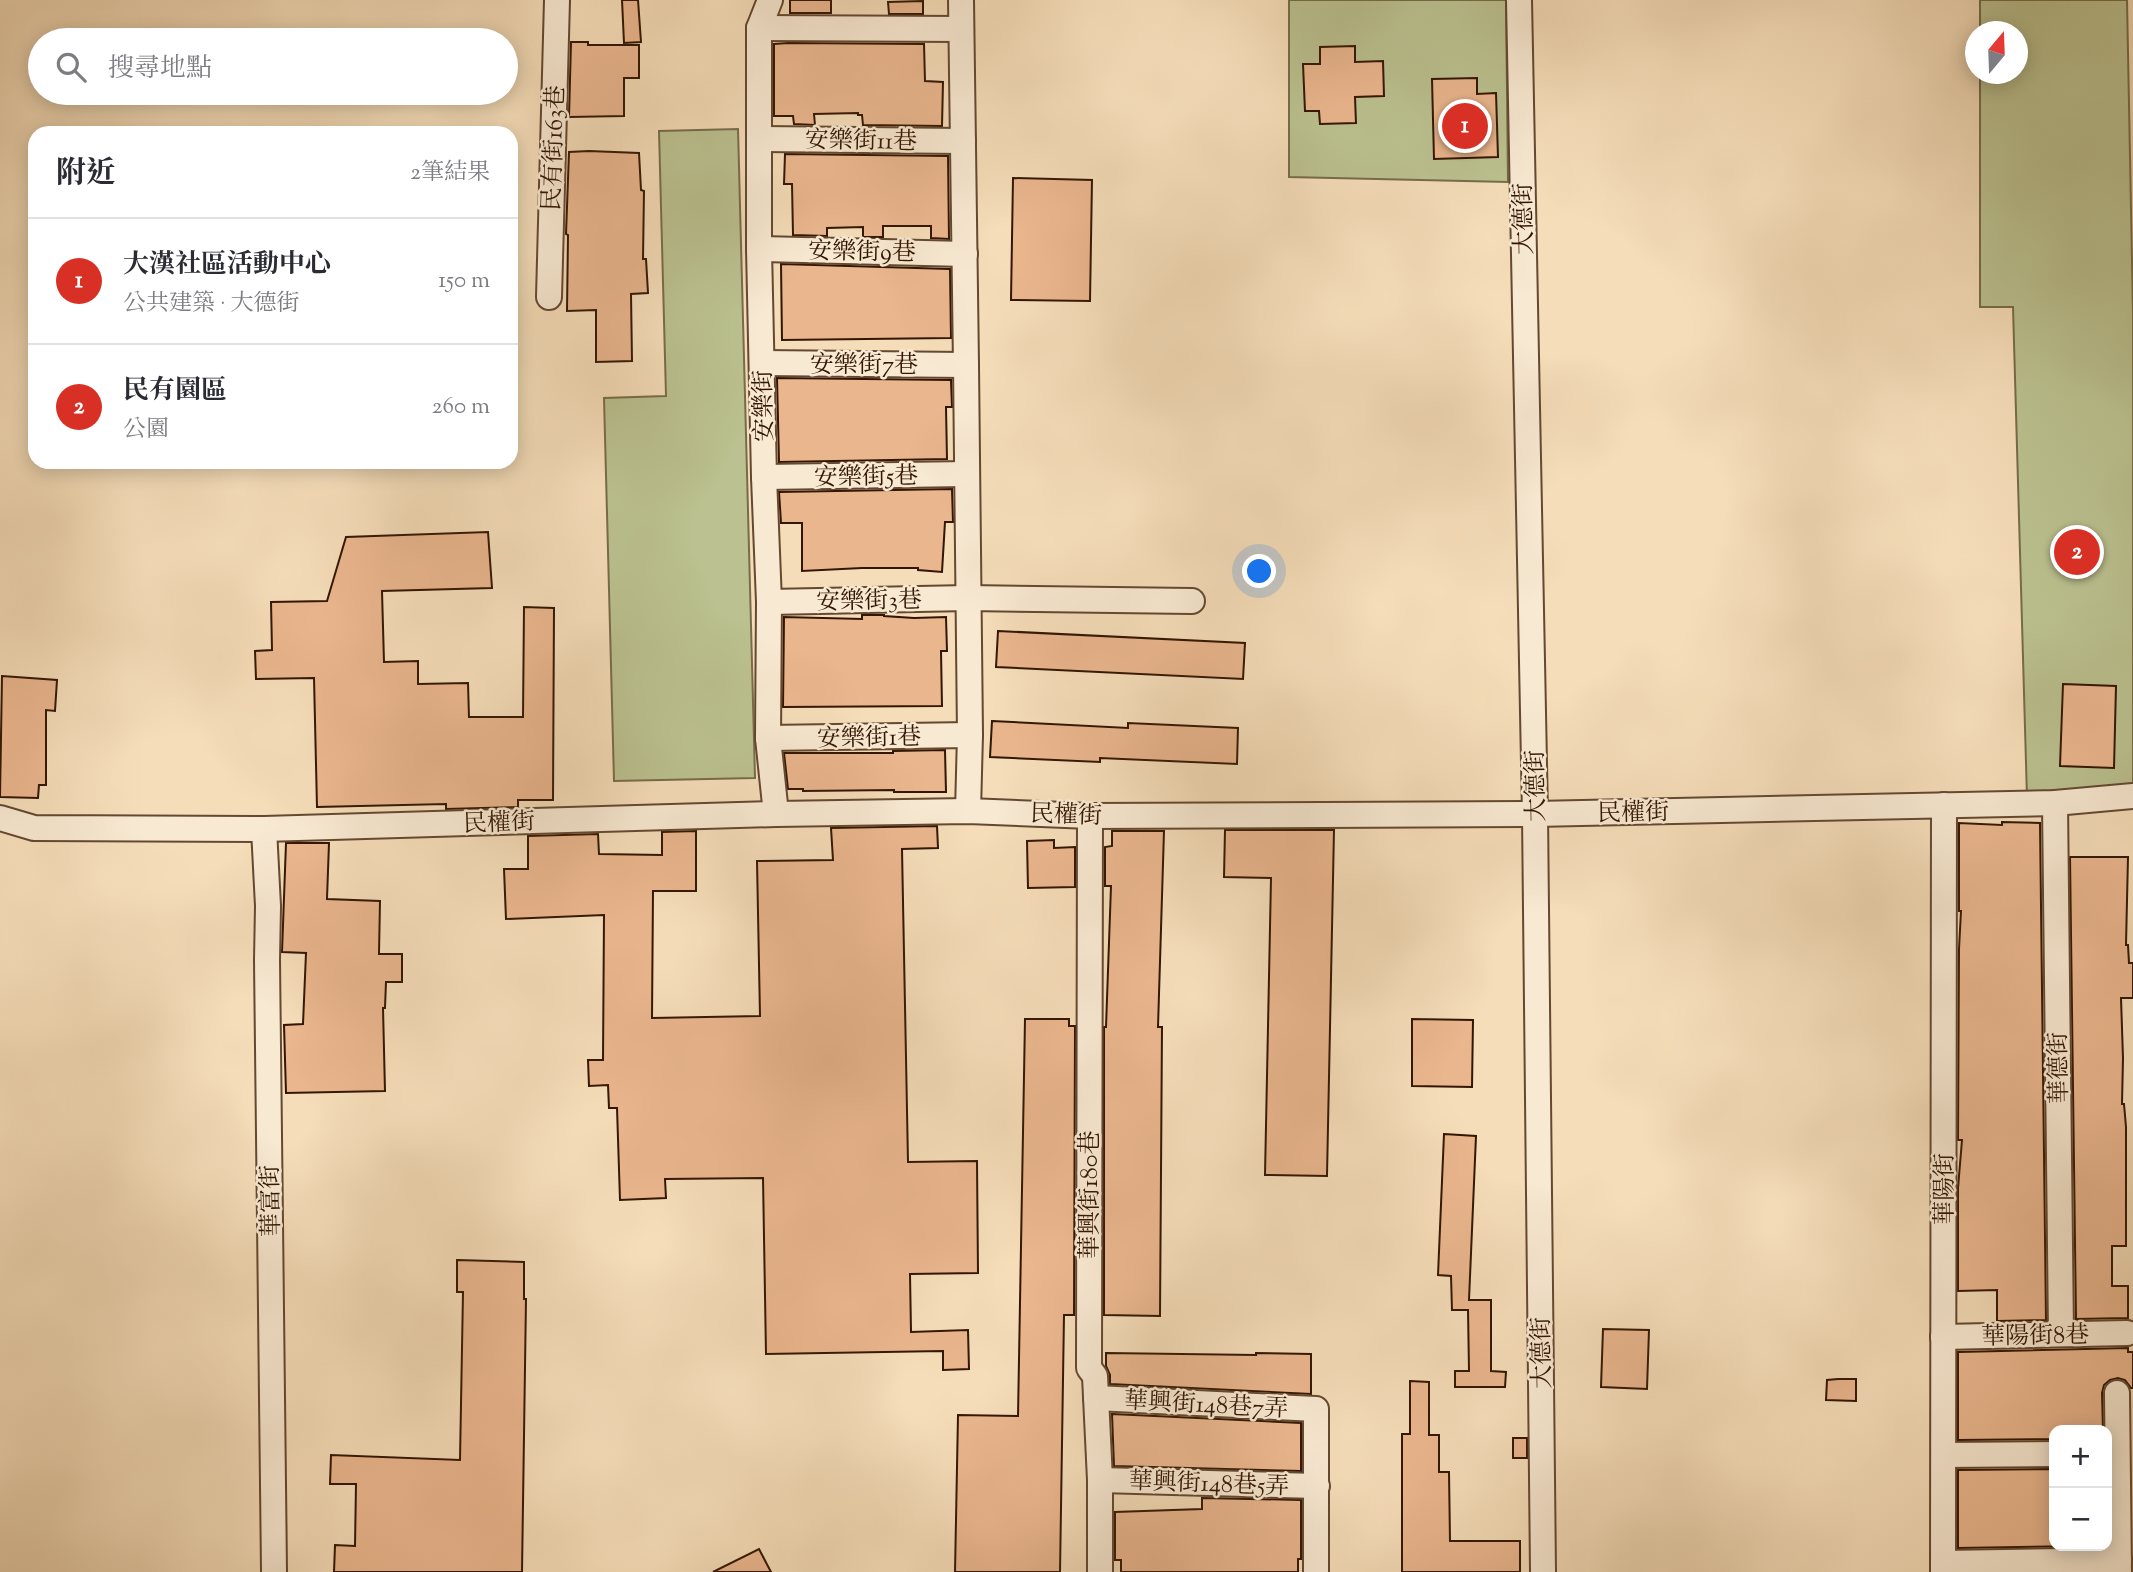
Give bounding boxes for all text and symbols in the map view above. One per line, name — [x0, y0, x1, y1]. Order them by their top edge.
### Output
north arrow — [1965, 21, 2028, 84]
search box — [28, 28, 518, 105]
icon: search — [52, 48, 90, 86]
text: 搜尋地點 — [108, 51, 212, 88]
street label: 民有街163巷 — [536, 85, 574, 212]
pin: 1 — [1442, 100, 1488, 152]
street label: 安樂街11巷 — [805, 124, 917, 160]
text: 附近 — [56, 153, 116, 196]
text: 2筆結果 — [410, 157, 490, 190]
street label: 大德街 — [1507, 183, 1543, 255]
street label: 安樂街9巷 — [808, 235, 916, 271]
text: 大漢社區活動中心 — [123, 247, 331, 284]
text: 1 — [75, 265, 83, 298]
text: 150 m — [438, 265, 490, 298]
text: 公共建築 · 大德街 — [123, 288, 300, 321]
street label: 安樂街7巷 — [810, 349, 918, 383]
street label: 安樂街 — [747, 370, 783, 442]
text: 民有園區 — [123, 373, 227, 410]
text: 2 — [74, 391, 84, 424]
text: 260 m — [432, 391, 490, 424]
text: 公園 — [123, 414, 169, 447]
street label: 安樂街5巷 — [814, 460, 918, 496]
pin: 2 — [2054, 526, 2100, 578]
your location — [1242, 554, 1276, 588]
street label: 安樂街3巷 — [816, 584, 922, 620]
street label: 安樂街1巷 — [817, 721, 921, 757]
street label: 大德街 — [1519, 750, 1555, 822]
street label: 民權街 — [1597, 796, 1669, 832]
street label: 民權街 — [1029, 798, 1103, 834]
street label: 民權街 — [462, 806, 536, 842]
street label: 華德街 — [2042, 1032, 2078, 1104]
street label: 華興街180巷 — [1074, 1131, 1108, 1259]
street label: 華陽街 — [1929, 1153, 1963, 1225]
street label: 華富街 — [254, 1165, 290, 1237]
street label: 大德街 — [1525, 1317, 1561, 1389]
street label: 華陽街8巷 — [1981, 1319, 2089, 1355]
street label: 華興街148巷7弄 — [1123, 1385, 1289, 1427]
map controls — [2049, 1425, 2112, 1551]
button: + — [2049, 1425, 2112, 1488]
street label: 華興街148巷5弄 — [1128, 1465, 1290, 1505]
button: − — [2049, 1488, 2112, 1551]

